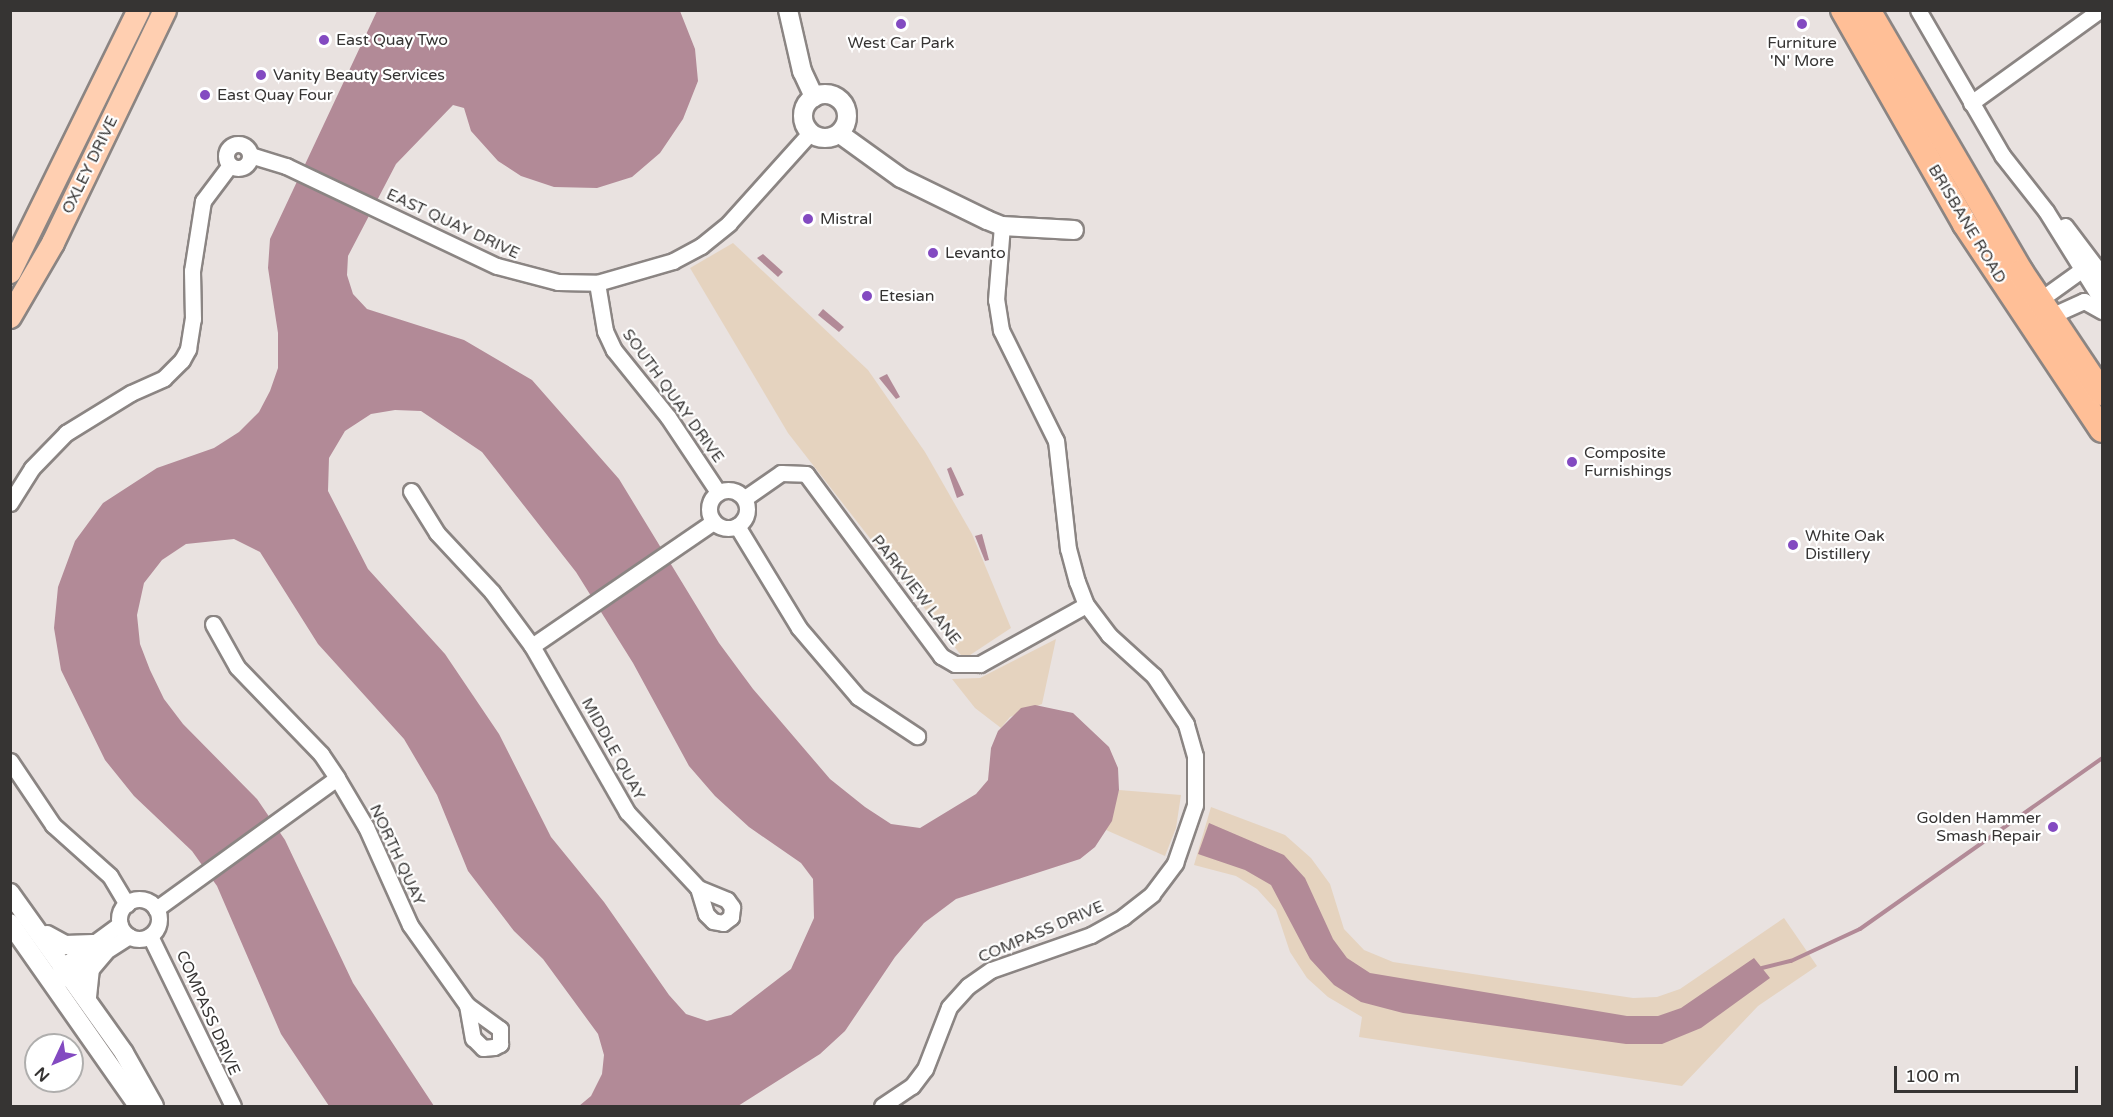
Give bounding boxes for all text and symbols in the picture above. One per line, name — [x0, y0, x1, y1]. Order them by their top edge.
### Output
marker: West Car Park — [894, 17, 908, 31]
marker: Furniture 'N' More — [1795, 17, 1809, 31]
place label: East Quay Two — [336, 30, 448, 50]
marker: East Quay Two — [317, 33, 331, 47]
place label: West Car Park — [848, 33, 954, 53]
place label: Furniture 'N' More — [1767, 33, 1837, 71]
place label: Vanity Beauty Services — [273, 65, 445, 85]
marker: Vanity Beauty Services — [254, 68, 268, 82]
place label: East Quay Four — [217, 85, 333, 105]
marker: East Quay Four — [198, 88, 212, 102]
street label: OXLEY DRIVE — [58, 113, 122, 217]
street label: BRISBANE ROAD — [1924, 161, 2010, 287]
street label: EAST QUAY DRIVE — [383, 185, 523, 263]
place label: Mistral — [820, 209, 872, 229]
marker: Mistral — [801, 212, 815, 226]
place label: Levanto — [945, 243, 1006, 263]
marker: Levanto — [926, 246, 940, 260]
place label: Etesian — [879, 286, 934, 306]
marker: Etesian — [860, 289, 874, 303]
street label: SOUTH QUAY DRIVE — [618, 325, 728, 467]
place label: Composite Furnishings — [1584, 443, 1672, 481]
marker: Composite Furnishings — [1565, 455, 1579, 469]
place label: White Oak Distillery — [1805, 526, 1885, 564]
street label: PARKVIEW LANE — [867, 531, 965, 649]
marker: White Oak Distillery — [1786, 538, 1800, 552]
street label: MIDDLE QUAY — [577, 695, 649, 803]
street label: NORTH QUAY — [365, 801, 429, 909]
place label: Golden Hammer Smash Repair — [1916, 808, 2041, 846]
marker: Golden Hammer Smash Repair — [2046, 820, 2060, 834]
street label: COMPASS DRIVE — [975, 897, 1107, 967]
street label: COMPASS DRIVE — [172, 948, 244, 1078]
north arrow — [24, 1033, 84, 1093]
scale bar — [1897, 1054, 2082, 1092]
text: N — [31, 1063, 54, 1086]
text: 100 m — [1905, 1065, 1960, 1087]

